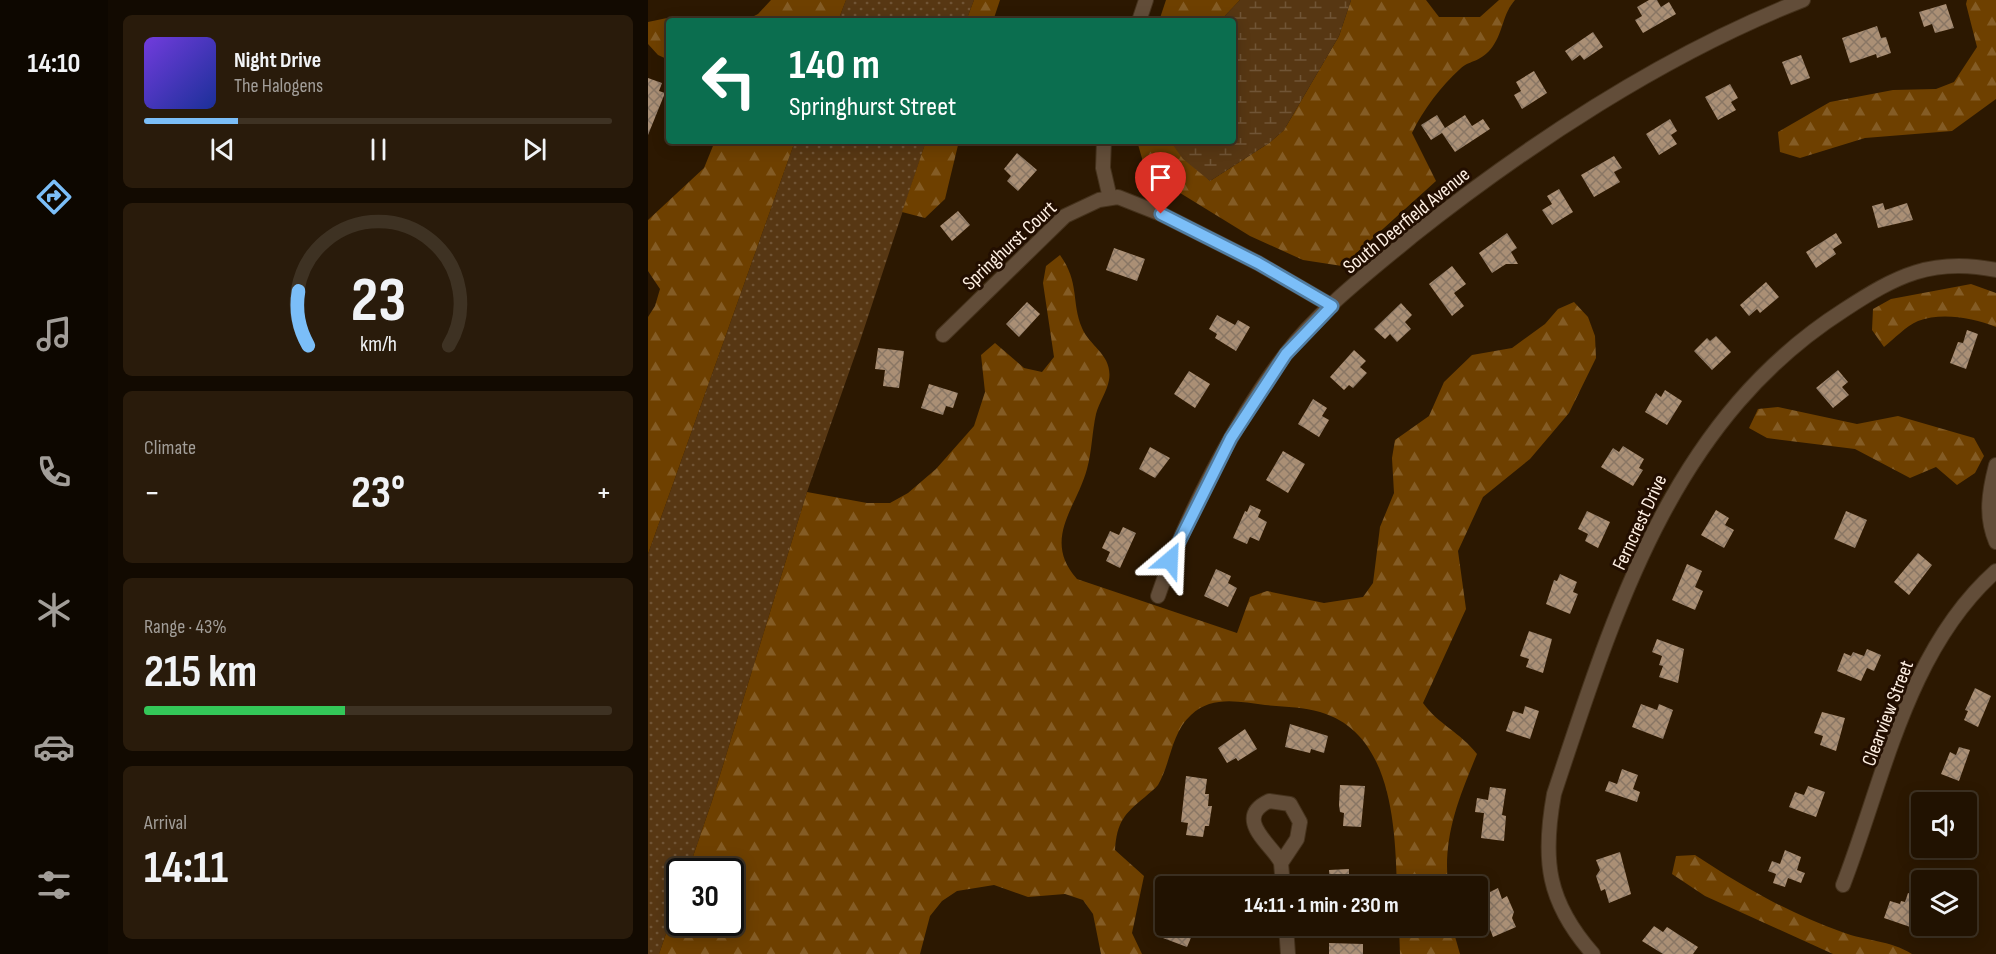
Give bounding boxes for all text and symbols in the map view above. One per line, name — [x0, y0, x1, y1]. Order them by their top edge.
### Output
text: 140 m — [789, 40, 880, 91]
icon: left — [690, 42, 768, 120]
text: Night Drive — [234, 47, 321, 74]
text: 14:10 — [28, 48, 80, 80]
text: The Halogens — [234, 74, 323, 98]
text: Springhurst Street — [789, 91, 956, 123]
icon: previous — [206, 133, 239, 166]
icon: pause — [362, 133, 395, 166]
icon: next — [518, 133, 551, 166]
pin — [1135, 152, 1186, 214]
icon: arrive — [1144, 161, 1177, 194]
street label: South Deerfield Avenue — [1338, 162, 1475, 279]
icon: directions — [33, 176, 75, 218]
street label: Springhurst Court — [958, 196, 1062, 295]
text: 23 — [350, 264, 406, 339]
icon: music — [33, 313, 75, 355]
text: km/h — [359, 333, 397, 358]
text: Climate — [144, 436, 196, 460]
icon: phone — [33, 451, 75, 493]
text: 23° — [351, 466, 405, 521]
street label: Ferncrest Drive — [1607, 471, 1672, 574]
text: − — [144, 473, 160, 513]
text: + — [596, 473, 612, 513]
position arrow — [1138, 528, 1202, 592]
icon: climate — [33, 589, 75, 631]
text: Range · 43% — [144, 615, 227, 639]
text: 215 km — [144, 645, 257, 700]
street label: Clearview Street — [1857, 657, 1919, 770]
icon: car — [33, 726, 75, 768]
map controls — [1911, 792, 1977, 936]
button: sound — [1911, 792, 1977, 858]
text: Arrival — [144, 811, 187, 835]
text: 14:11 — [144, 841, 228, 896]
speed limit sign: 30 — [666, 858, 744, 936]
icon: filters — [33, 864, 75, 906]
button: layers — [1911, 870, 1977, 936]
text: 14:11 · 1 min · 230 m — [1244, 892, 1399, 919]

